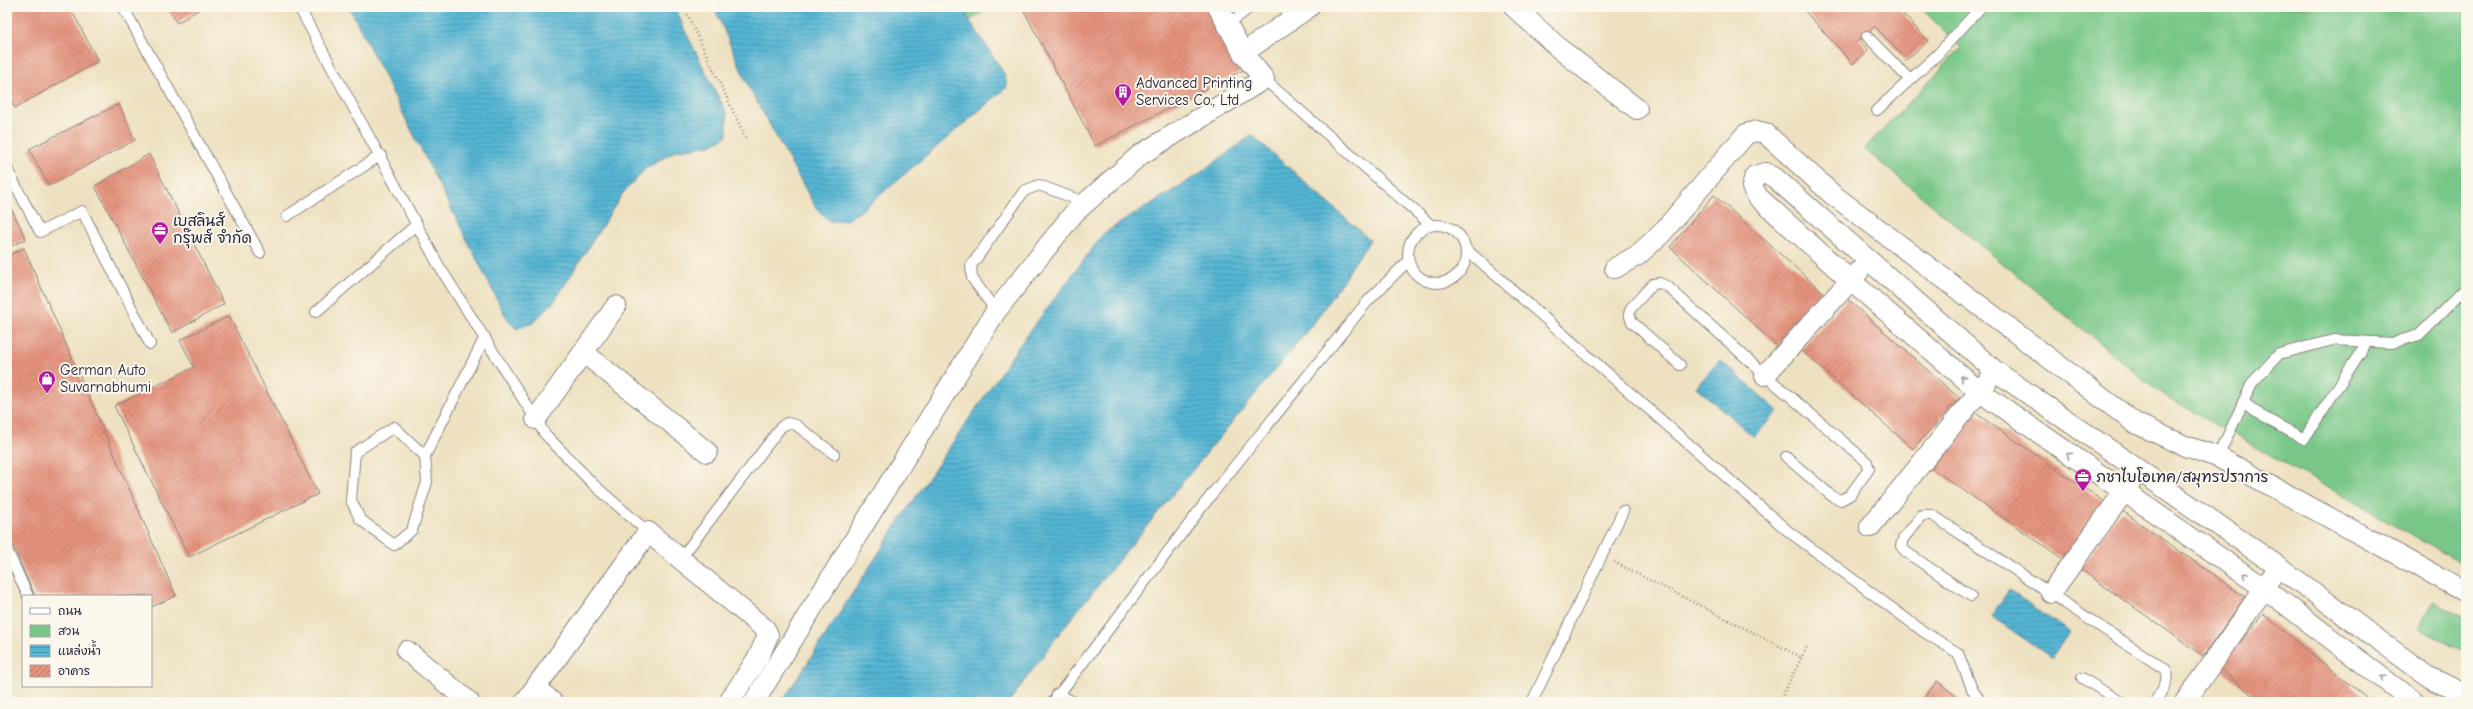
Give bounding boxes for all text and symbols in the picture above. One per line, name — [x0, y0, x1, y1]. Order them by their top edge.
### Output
place label: Advanced Printing Services Co., Ltd — [1136, 74, 1252, 109]
building icon: Advanced Printing Services Co., Ltd — [1113, 82, 1133, 107]
place label: เบสลินส์ กรุ๊พส์ จำกัด — [173, 211, 252, 249]
office icon: เบสลินส์ กรุ๊พส์ จำกัด — [150, 220, 170, 245]
place label: German Auto Suvarnabhumi — [60, 361, 151, 396]
shop icon: German Auto Suvarnabhumi — [37, 369, 57, 394]
one-way arrow — [1961, 376, 1968, 383]
one-way arrow — [2066, 453, 2073, 460]
office icon: ภชาไบโอเทค/สมุทรปราการ — [2073, 467, 2093, 492]
place label: ภชาไบโอเทค/สมุทรปราการ — [2096, 467, 2268, 488]
one-way arrow — [2243, 573, 2250, 580]
legend — [22, 595, 152, 687]
text: ถนน — [58, 604, 82, 618]
text: สวน — [58, 624, 79, 638]
text: แหล่งน้ำ — [58, 640, 101, 658]
text: อาคาร — [58, 664, 90, 678]
one-way arrow — [2380, 676, 2387, 683]

